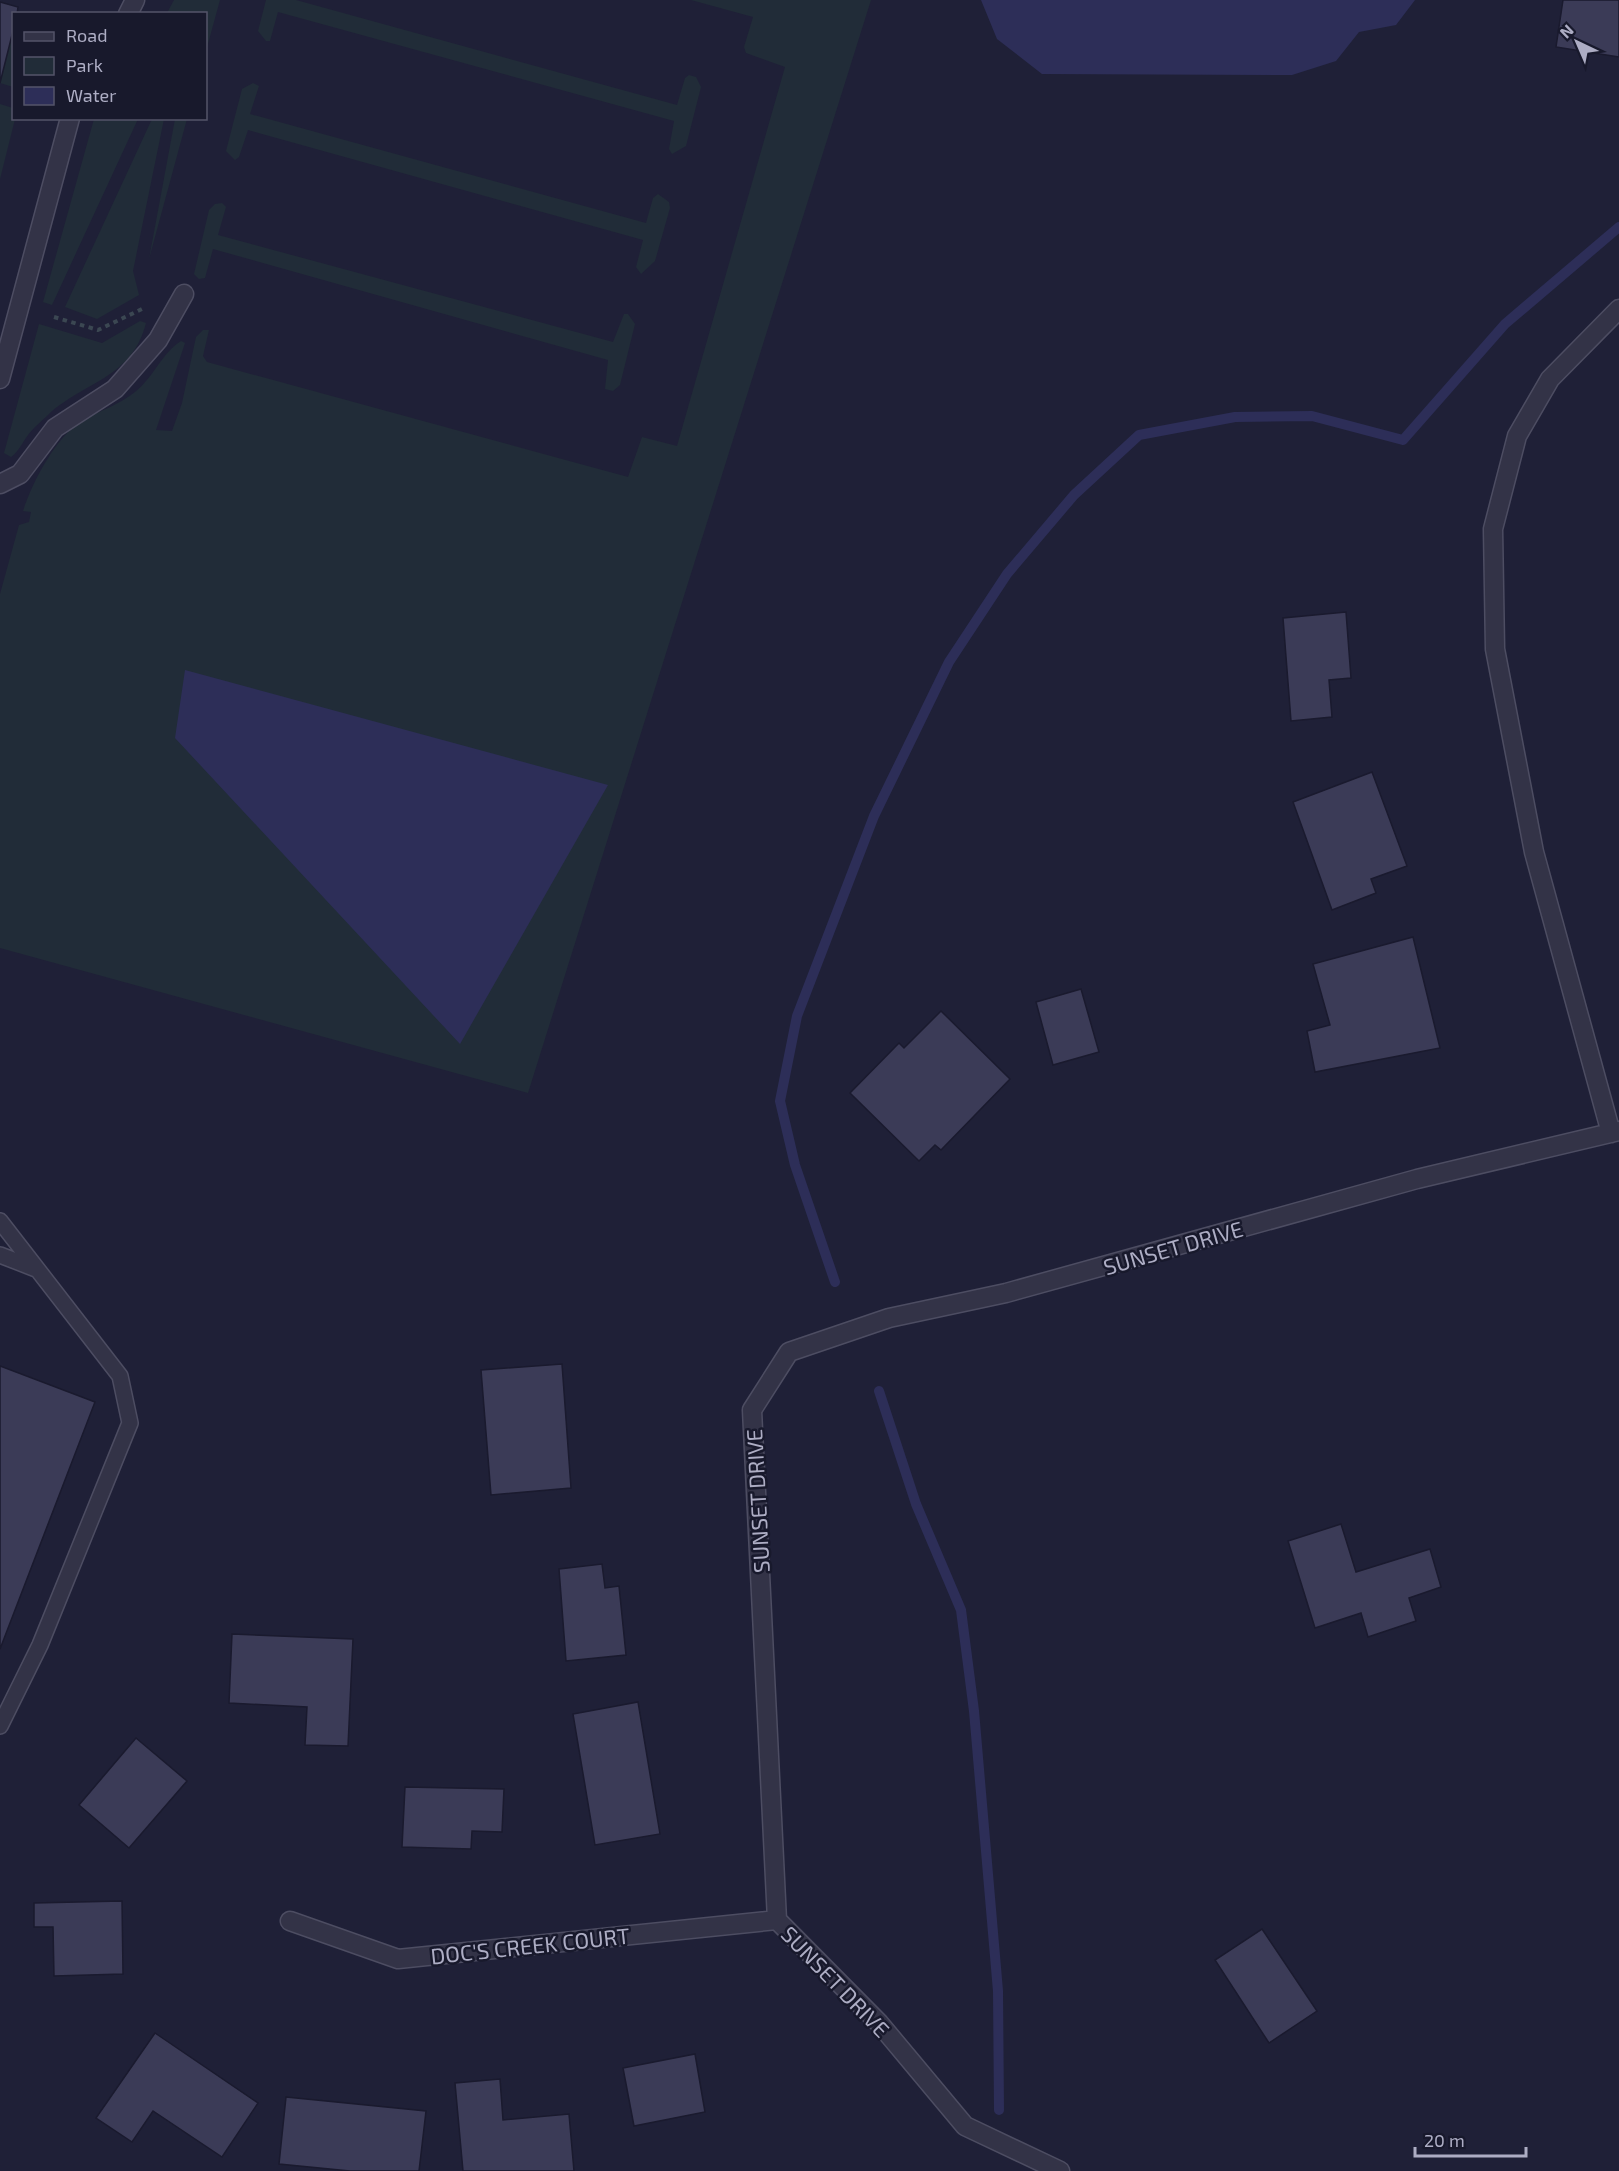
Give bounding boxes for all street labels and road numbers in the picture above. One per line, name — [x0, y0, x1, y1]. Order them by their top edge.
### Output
street label: SUNSET DRIVE — [1100, 1215, 1246, 1279]
street label: SUNSET DRIVE — [740, 1428, 774, 1574]
street label: SUNSET DRIVE — [777, 1920, 895, 2042]
street label: DOC'S CREEK COURT — [429, 1922, 631, 1968]

